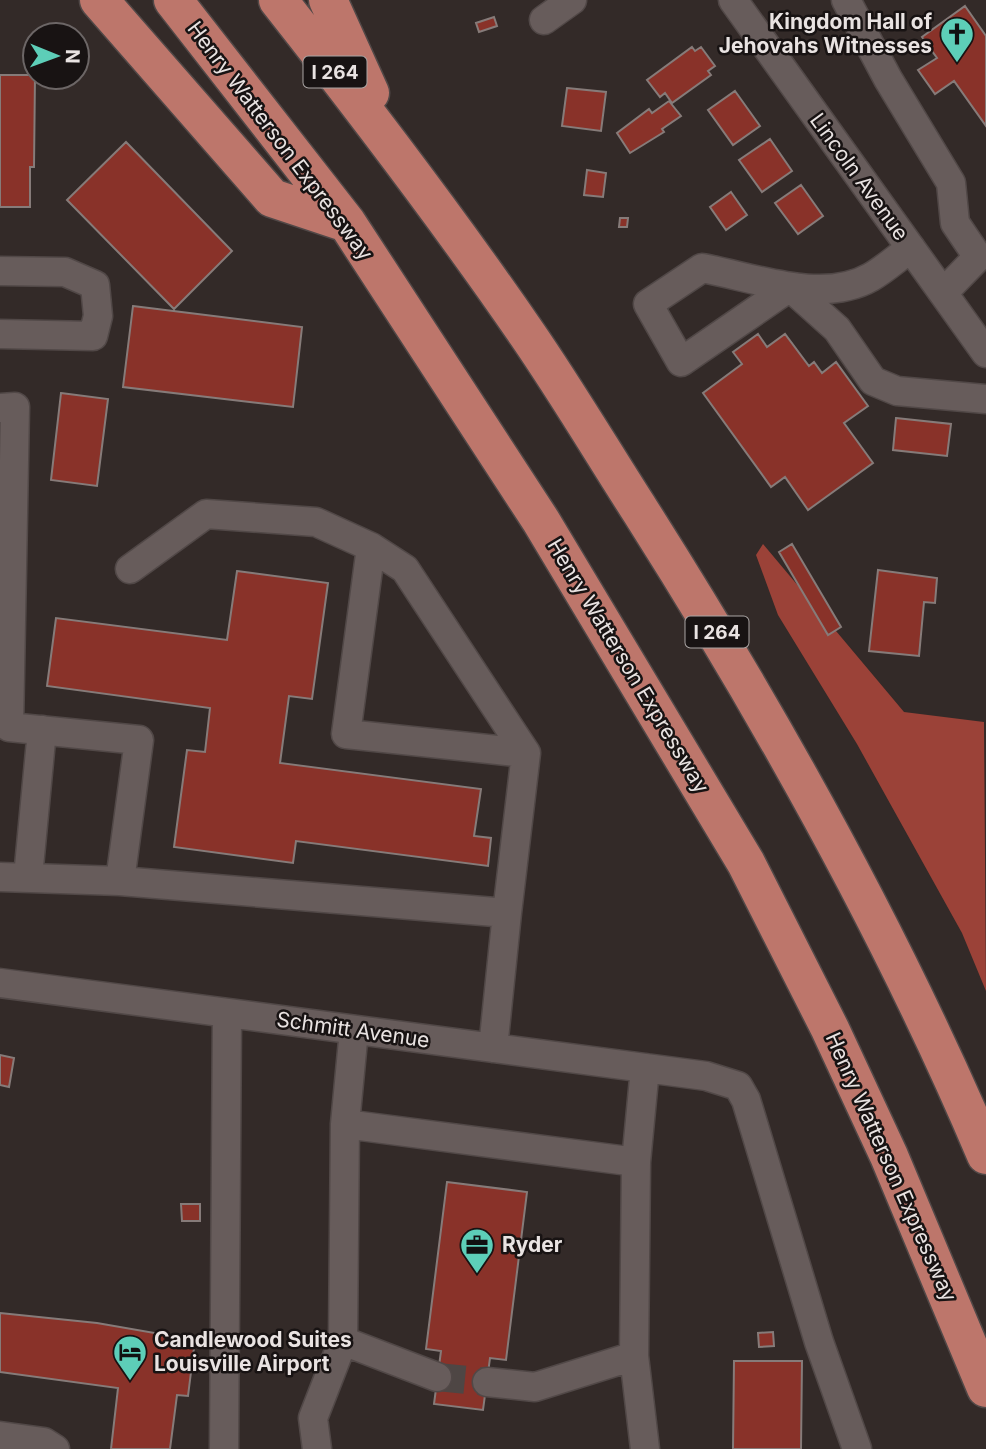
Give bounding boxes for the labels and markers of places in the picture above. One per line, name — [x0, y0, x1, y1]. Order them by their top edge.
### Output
place label: Kingdom Hall of Jehovahs Witnesses — [719, 9, 933, 58]
church icon: Kingdom Hall of Jehovahs Witnesses — [938, 15, 976, 64]
office icon: Ryder — [458, 1226, 496, 1275]
place label: Ryder — [502, 1232, 563, 1257]
place label: Candlewood Suites Louisville Airport — [154, 1327, 352, 1376]
hotel icon: Candlewood Suites Louisville Airport — [111, 1333, 149, 1382]

